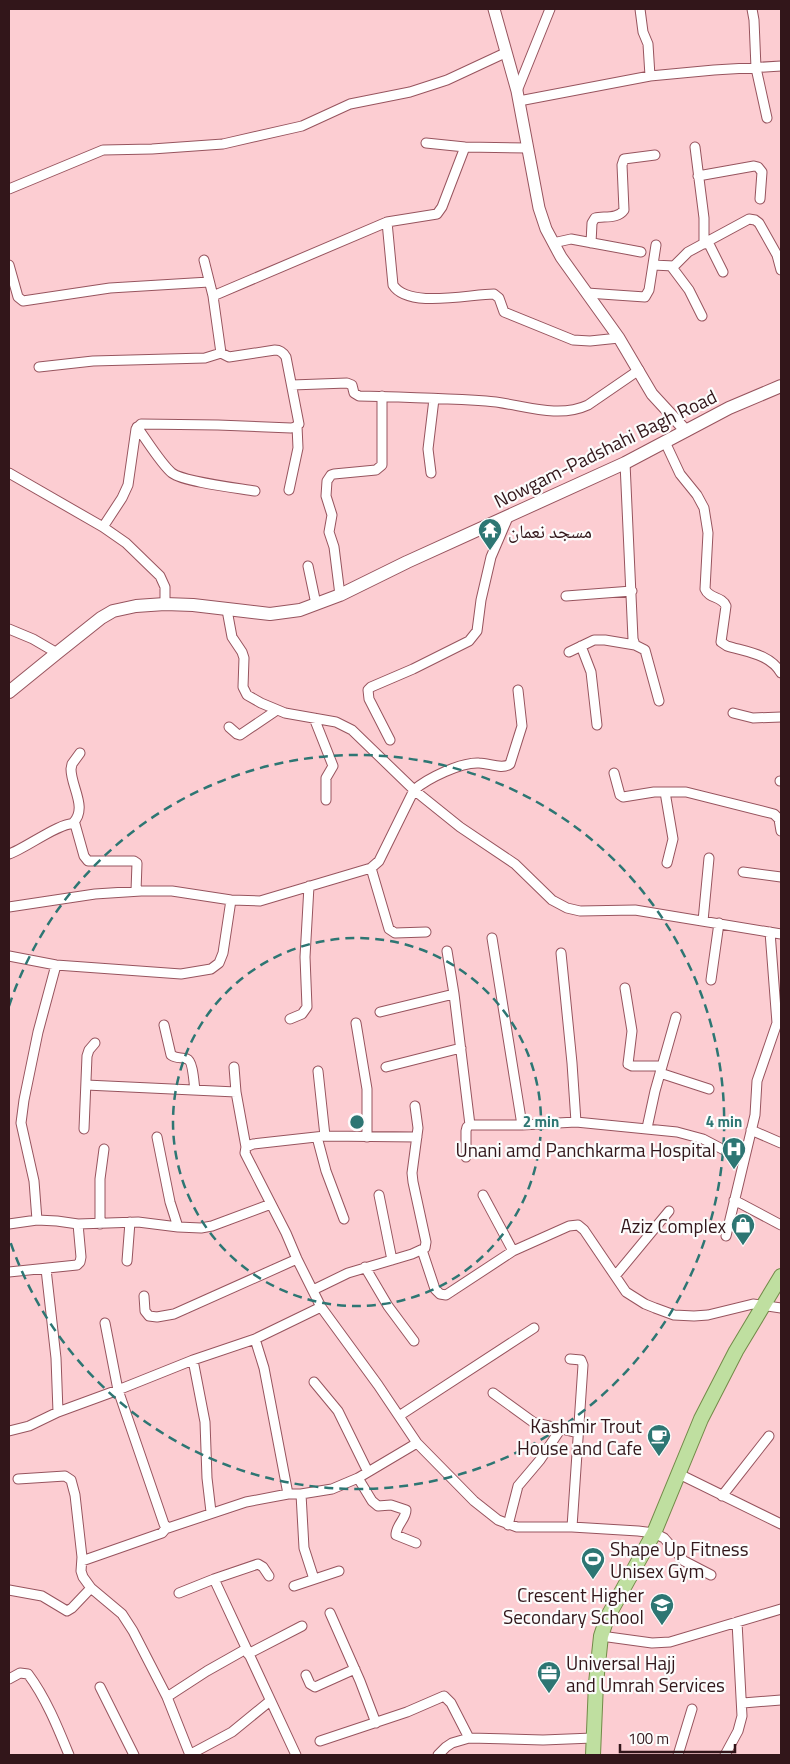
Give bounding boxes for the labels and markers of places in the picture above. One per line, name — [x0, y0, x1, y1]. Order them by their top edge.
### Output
place label: مسجد نعمان — [508, 516, 592, 545]
temple icon: مسجد نعمان — [477, 517, 503, 551]
centre of rings — [348, 1113, 366, 1131]
place label: Unani amd Panchkarma Hospital — [455, 1135, 716, 1164]
hospital icon: Unani amd Panchkarma Hospital — [721, 1136, 747, 1170]
place label: Aziz Complex — [620, 1211, 726, 1240]
shop icon: Aziz Complex — [730, 1212, 756, 1246]
place label: Kashmir Trout House and Cafe — [517, 1411, 642, 1462]
cafe icon: Kashmir Trout House and Cafe — [646, 1423, 672, 1457]
place label: Shape Up Fitness Unisex Gym — [610, 1534, 749, 1585]
sports icon: Shape Up Fitness Unisex Gym — [580, 1546, 606, 1580]
place label: Crescent Higher Secondary School — [503, 1580, 644, 1631]
school or university icon: Crescent Higher Secondary School — [649, 1592, 675, 1626]
place label: Universal Hajj and Umrah Services — [566, 1648, 725, 1699]
office icon: Universal Hajj and Umrah Services — [536, 1660, 562, 1694]

